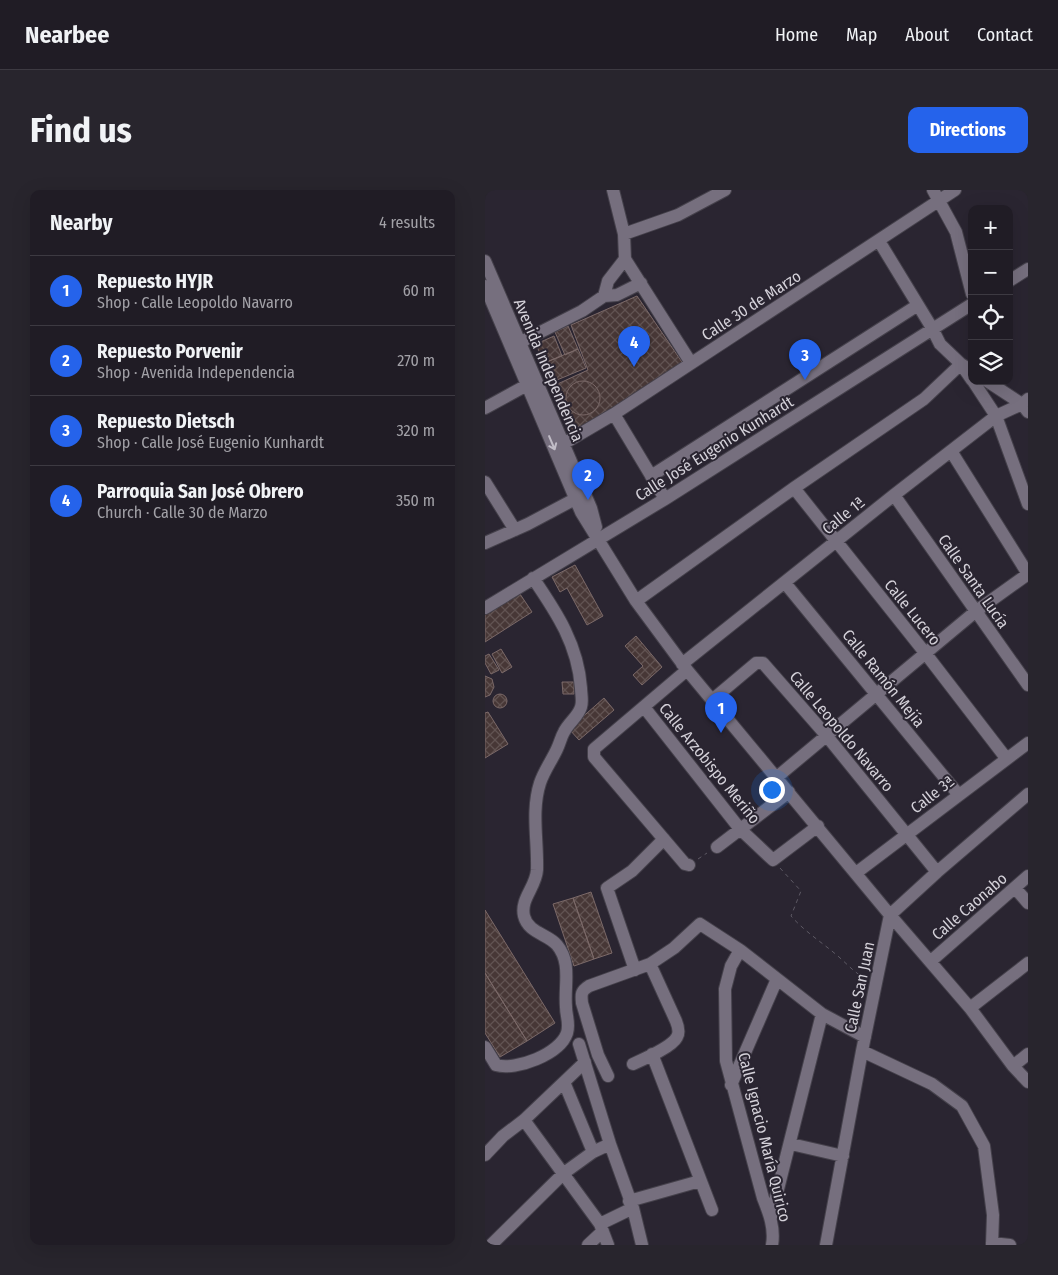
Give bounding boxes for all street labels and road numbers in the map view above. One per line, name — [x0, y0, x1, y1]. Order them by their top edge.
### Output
street label: Calle 30 de Marzo — [698, 266, 804, 345]
street label: Avenida Independencia — [510, 296, 587, 445]
street label: Calle José Eugenio Kunhardt — [632, 392, 797, 505]
street label: Calle 1ª — [818, 493, 868, 538]
street label: Calle Santa Lucía — [934, 531, 1013, 632]
street label: Calle Lucero — [880, 576, 945, 649]
street label: Calle Ramón Mejía — [838, 626, 929, 731]
street label: Calle Leopoldo Navarro — [786, 667, 898, 796]
street label: Calle Arzobispo Meriño — [655, 699, 764, 828]
street label: Calle 3ª — [907, 771, 958, 817]
street label: Calle Caonabo — [928, 869, 1011, 944]
street label: Calle San Juan — [841, 940, 878, 1034]
street label: Calle Ignacio María Quirico — [734, 1050, 795, 1224]

